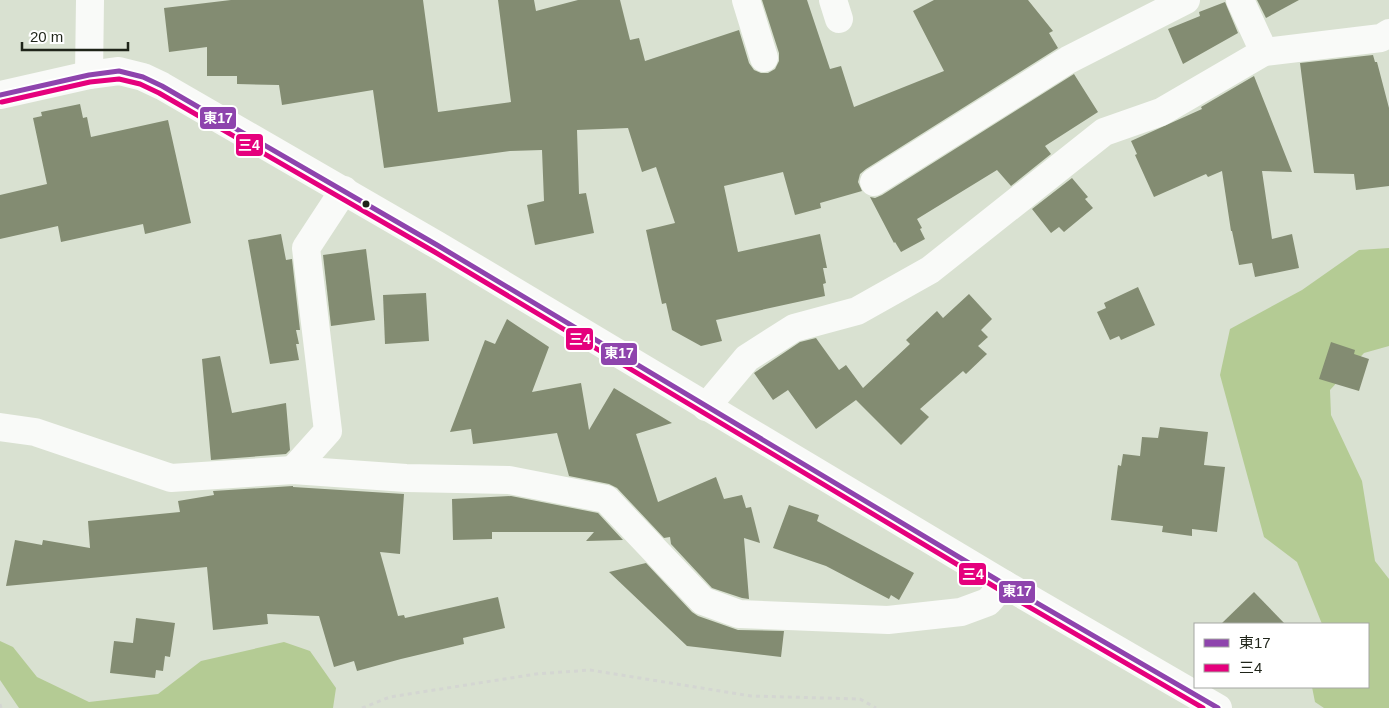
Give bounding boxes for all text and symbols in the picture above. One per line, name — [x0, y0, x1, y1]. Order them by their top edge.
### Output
scale bar — [22, 20, 129, 52]
text: 20 m — [30, 28, 63, 45]
line badge: 東17 — [199, 106, 237, 130]
text: 東17 — [203, 110, 233, 126]
line badge: 三4 — [235, 133, 264, 157]
text: 三4 — [238, 137, 260, 153]
unlabelled marker — [361, 199, 371, 209]
line badge: 三4 — [565, 327, 594, 351]
text: 三4 — [569, 331, 591, 347]
line badge: 東17 — [600, 342, 638, 366]
text: 東17 — [604, 345, 634, 361]
line badge: 三4 — [958, 562, 987, 586]
text: 三4 — [962, 566, 984, 582]
line badge: 東17 — [998, 580, 1036, 604]
text: 東17 — [1002, 583, 1032, 599]
legend — [1194, 623, 1369, 688]
text: 東17 — [1239, 634, 1271, 651]
text: 三4 — [1239, 659, 1262, 676]

